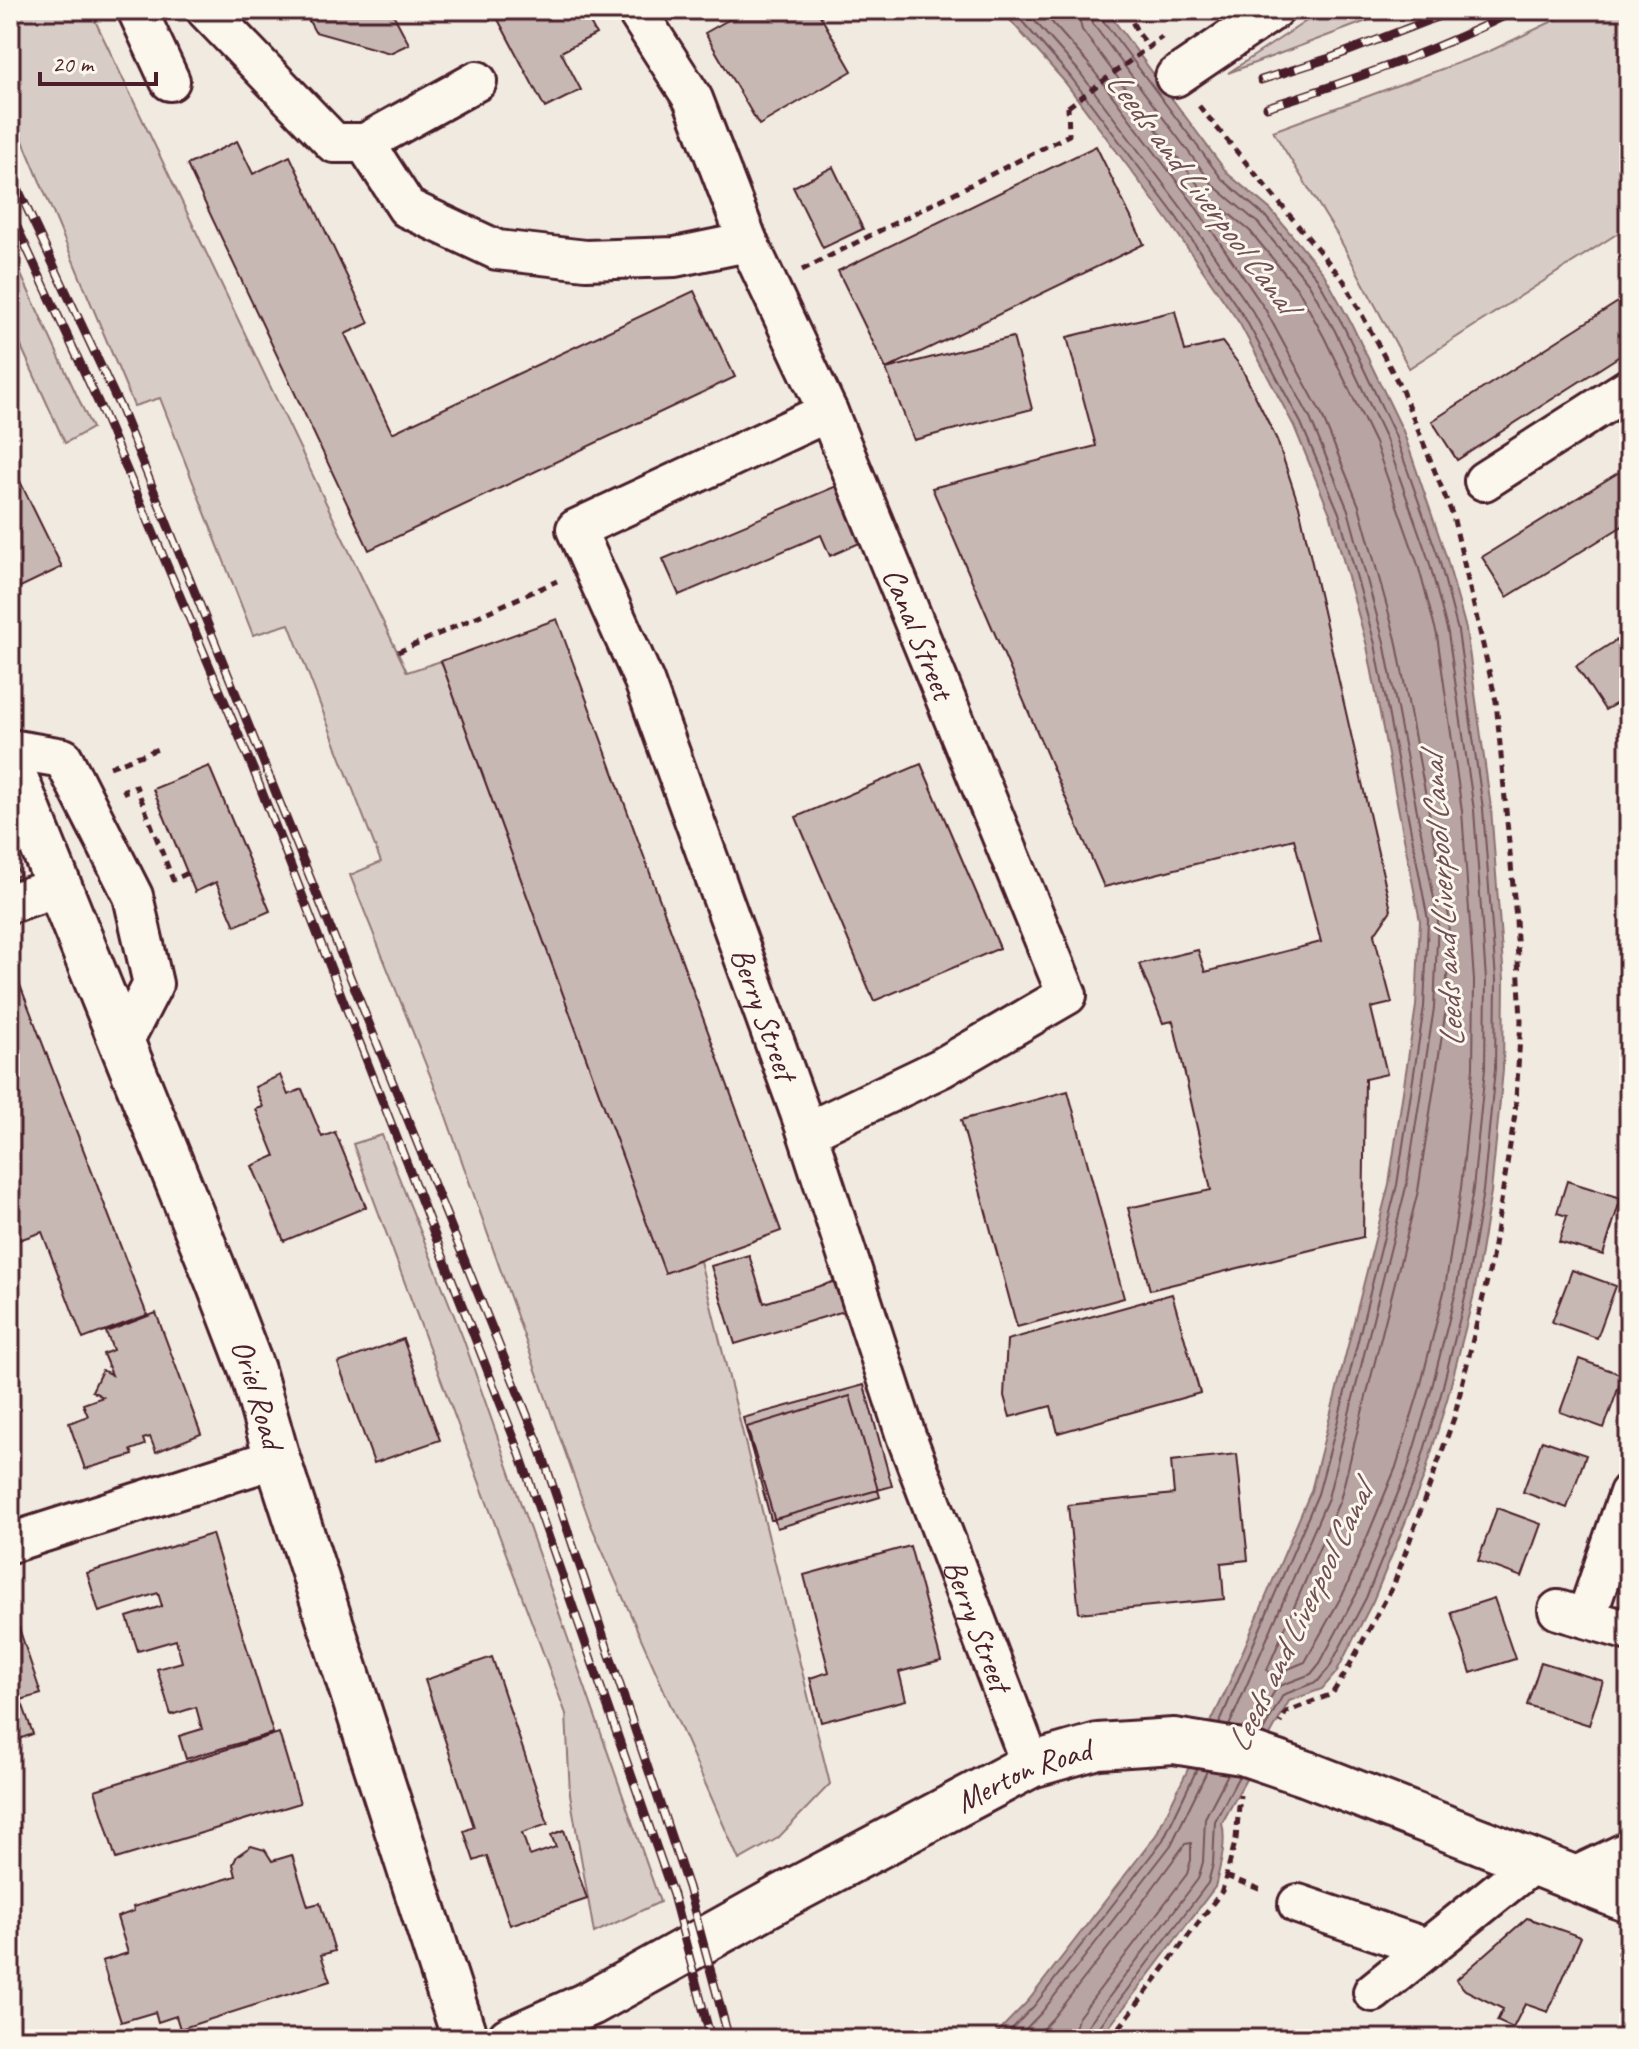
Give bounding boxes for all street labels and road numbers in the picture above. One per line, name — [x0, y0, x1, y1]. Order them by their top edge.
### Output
street label: Canal Street — [873, 561, 965, 708]
street label: Berry Street — [721, 942, 808, 1090]
street label: Oriel Road — [222, 1333, 295, 1457]
street label: Berry Street — [934, 1553, 1023, 1701]
street label: Merton Road — [948, 1727, 1100, 1822]

